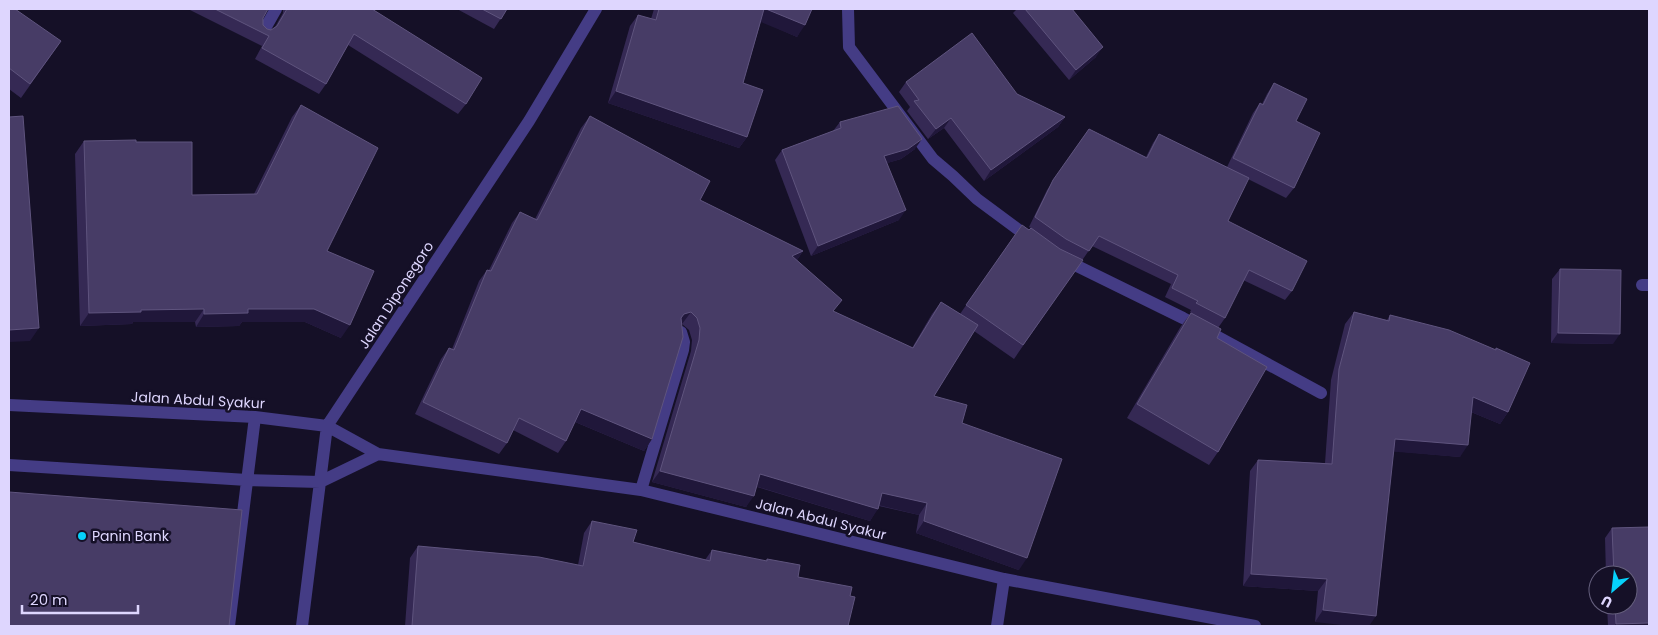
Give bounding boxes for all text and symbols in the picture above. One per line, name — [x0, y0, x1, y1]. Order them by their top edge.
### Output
street label: Jalan Diponegoro — [354, 237, 438, 353]
street label: Jalan Abdul Syakur — [131, 387, 265, 413]
street label: Jalan Abdul Syakur — [754, 493, 888, 545]
place label: Panin Bank — [92, 526, 170, 546]
marker: Panin Bank — [76, 530, 88, 542]
north arrow — [1588, 565, 1638, 615]
scale bar — [22, 582, 139, 614]
text: 20 m — [30, 589, 68, 610]
text: U — [1598, 590, 1616, 613]

